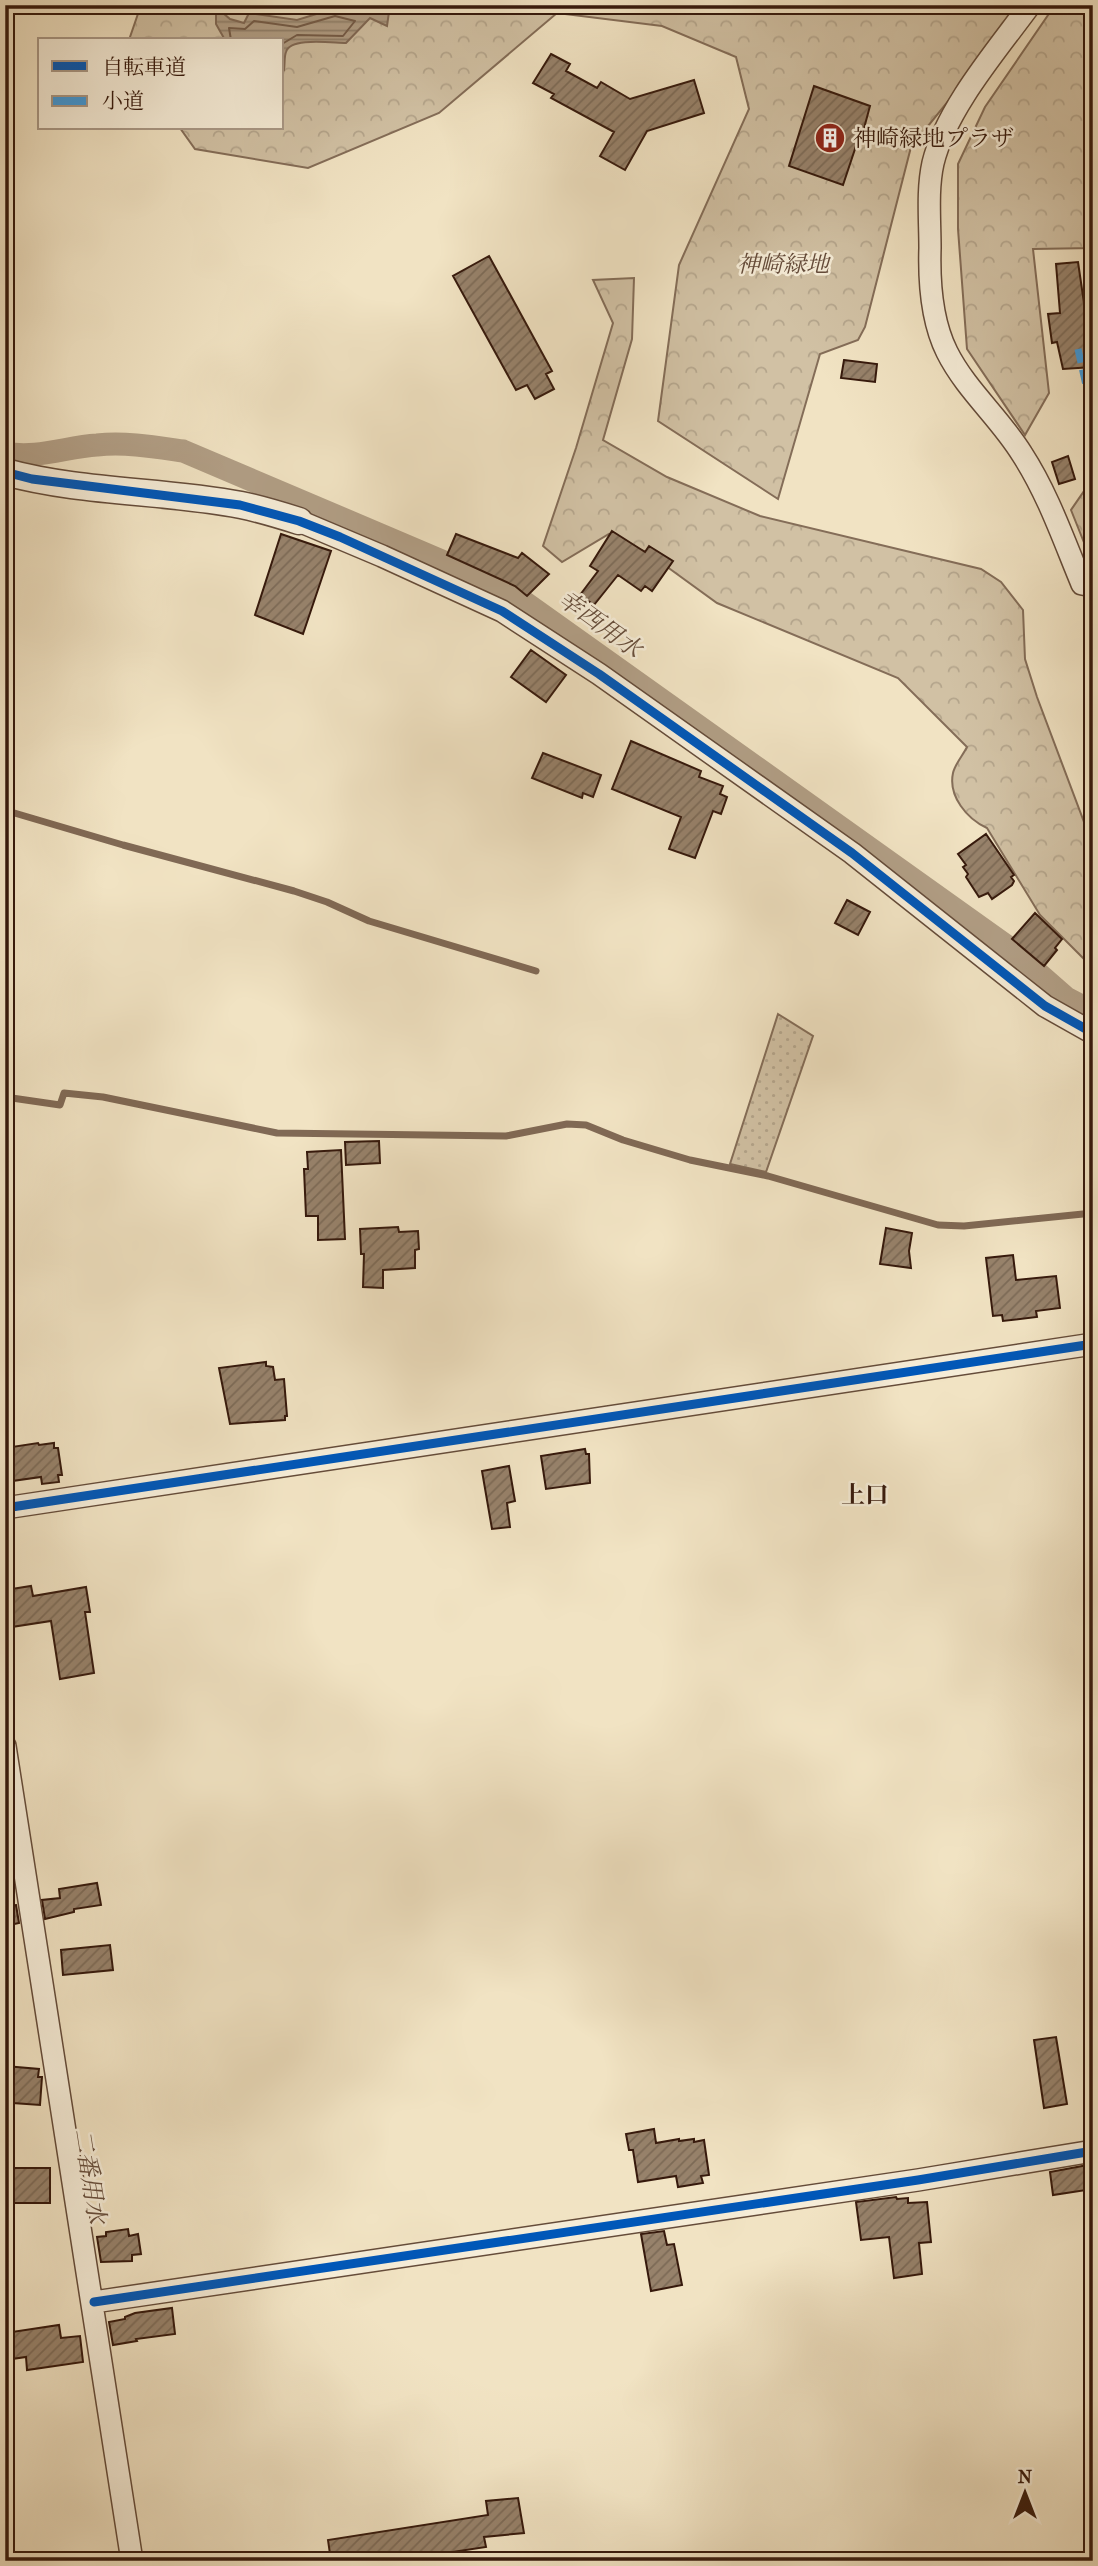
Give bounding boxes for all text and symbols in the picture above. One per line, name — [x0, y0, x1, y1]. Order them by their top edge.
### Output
legend — [38, 38, 284, 130]
text: 自転車道 — [102, 55, 186, 79]
text: 小道 — [102, 89, 144, 113]
building icon: 神崎緑地プラザ — [813, 121, 847, 155]
place label: 神崎緑地プラザ — [853, 125, 1014, 152]
park label: 神崎緑地 — [737, 251, 832, 278]
water label: 幸西用水 — [553, 584, 649, 665]
district label: 上口 — [841, 1481, 889, 1509]
water label: 二番用水 — [69, 2126, 112, 2228]
north arrow — [990, 2458, 1060, 2528]
text: N — [1018, 2466, 1033, 2488]

